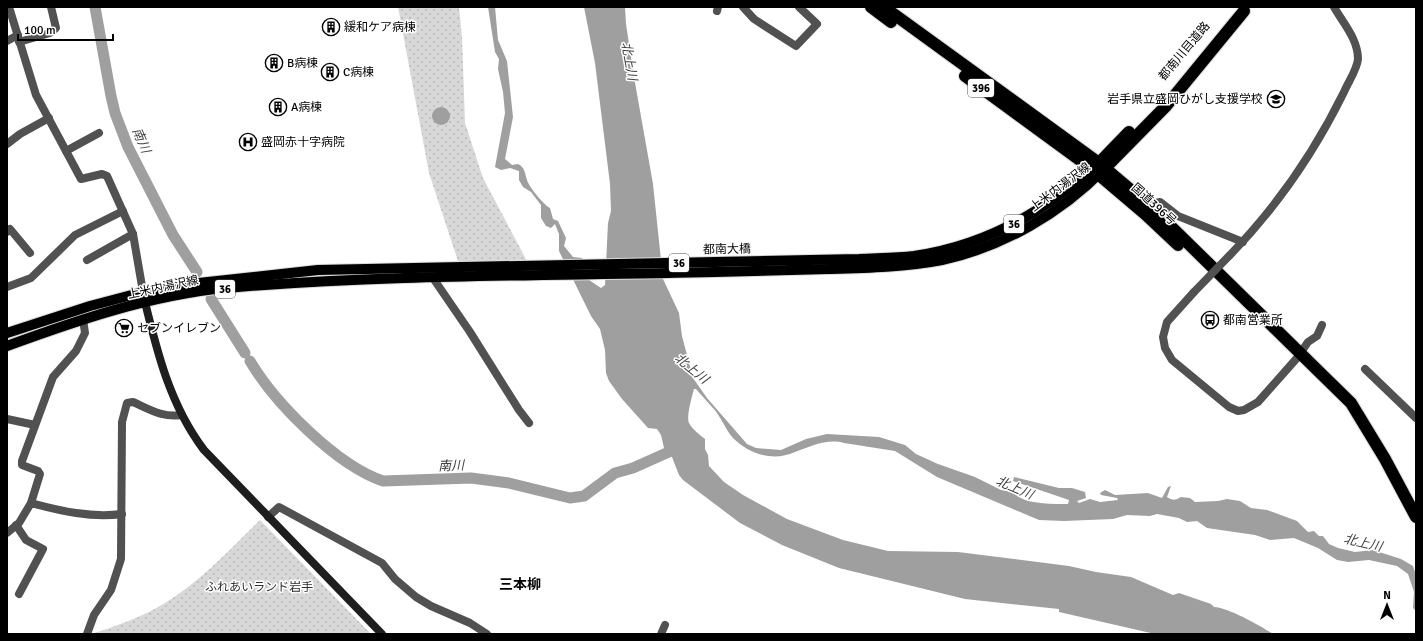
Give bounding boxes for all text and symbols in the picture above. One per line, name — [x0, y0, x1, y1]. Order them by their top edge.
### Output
scale bar — [18, 16, 113, 42]
building icon: 緩和ケア病棟 — [321, 17, 341, 37]
street label: 都南川目道路 — [1155, 19, 1213, 84]
place label: 緩和ケア病棟 — [344, 20, 416, 35]
text: 100 m — [24, 23, 56, 38]
water label: 北上川 — [618, 41, 641, 84]
building icon: B病棟 — [264, 53, 284, 73]
place label: B病棟 — [287, 56, 318, 71]
building icon: C病棟 — [320, 62, 340, 82]
place label: C病棟 — [343, 65, 374, 80]
road number: 396 — [968, 79, 994, 97]
school or university icon: 岩手県立盛岡ひがし支援学校 — [1266, 89, 1286, 109]
place label: 岩手県立盛岡ひがし支援学校 — [1107, 92, 1263, 107]
building icon: A病棟 — [268, 97, 288, 117]
place label: A病棟 — [291, 100, 322, 115]
water label: 南川 — [129, 125, 154, 157]
hospital icon: 盛岡赤十字病院 — [238, 132, 258, 152]
place label: 盛岡赤十字病院 — [261, 135, 345, 150]
street label: 上米内湯沢線 — [1027, 160, 1094, 215]
street label: 国道396号 — [1128, 180, 1179, 228]
road number: 36 — [1004, 215, 1024, 233]
street label: 都南大橋 — [703, 242, 751, 257]
road number: 36 — [669, 254, 689, 272]
street label: 上米内湯沢線 — [126, 273, 200, 302]
road number: 36 — [215, 280, 235, 298]
bus stop icon: 都南営業所 — [1200, 310, 1220, 330]
place label: 都南営業所 — [1223, 313, 1283, 328]
supermarket icon: セブンイレブン — [114, 318, 134, 338]
place label: セブンイレブン — [137, 321, 221, 336]
water label: 北上川 — [671, 350, 713, 389]
water label: 南川 — [438, 457, 466, 474]
water label: 北上川 — [994, 473, 1038, 504]
water label: 北上川 — [1342, 531, 1386, 556]
district label: 三本柳 — [499, 576, 541, 593]
park label: ふれあいランド岩手 — [205, 580, 313, 595]
north arrow — [1367, 585, 1407, 625]
text: N — [1383, 589, 1391, 602]

